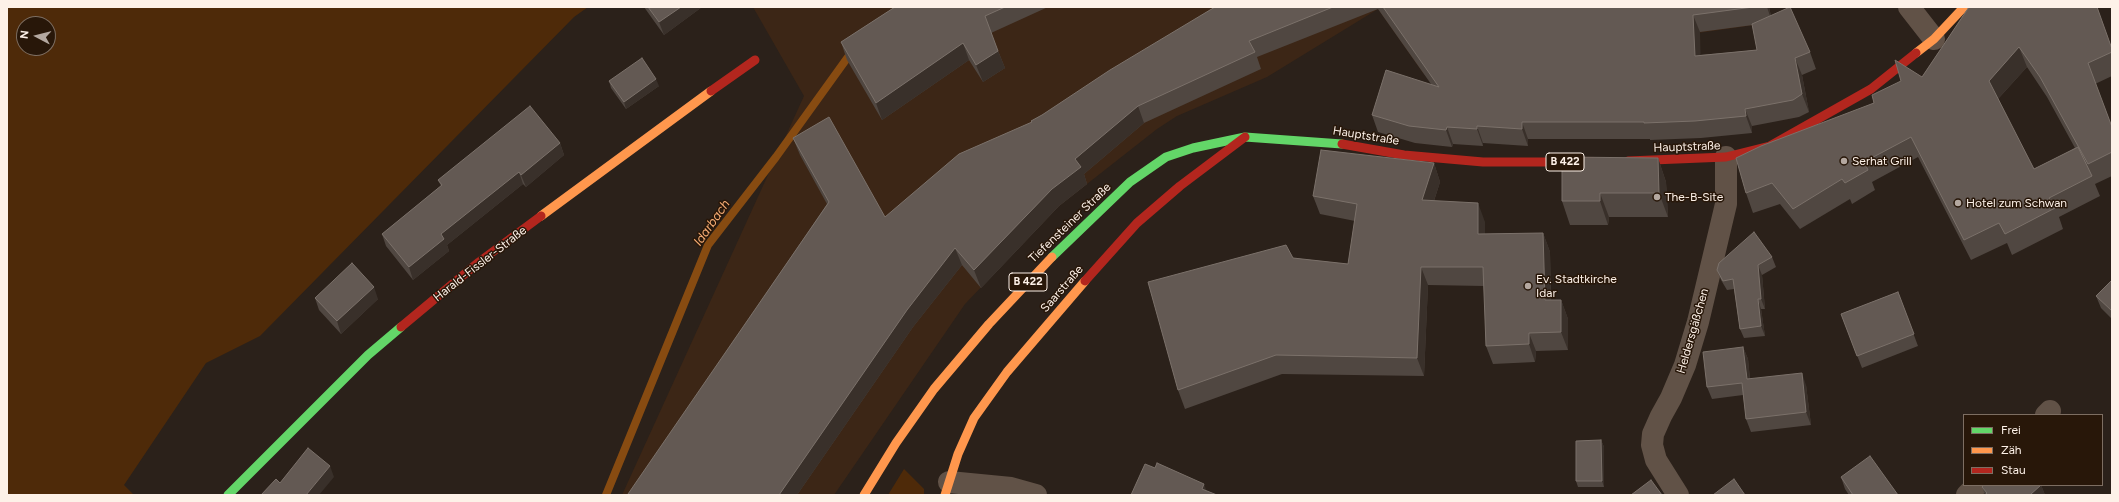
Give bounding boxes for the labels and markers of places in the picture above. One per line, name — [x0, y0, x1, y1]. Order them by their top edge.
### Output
place label: Serhat Grill — [1852, 154, 1912, 168]
marker: Serhat Grill — [1839, 156, 1849, 166]
place label: The-B-Site — [1665, 190, 1723, 204]
marker: The-B-Site — [1652, 192, 1662, 202]
place label: Hotel zum Schwan — [1966, 196, 2067, 210]
marker: Hotel zum Schwan — [1953, 198, 1963, 208]
place label: Ev. Stadtkirche Idar — [1536, 272, 1617, 300]
marker: Ev. Stadtkirche Idar — [1523, 281, 1533, 291]

